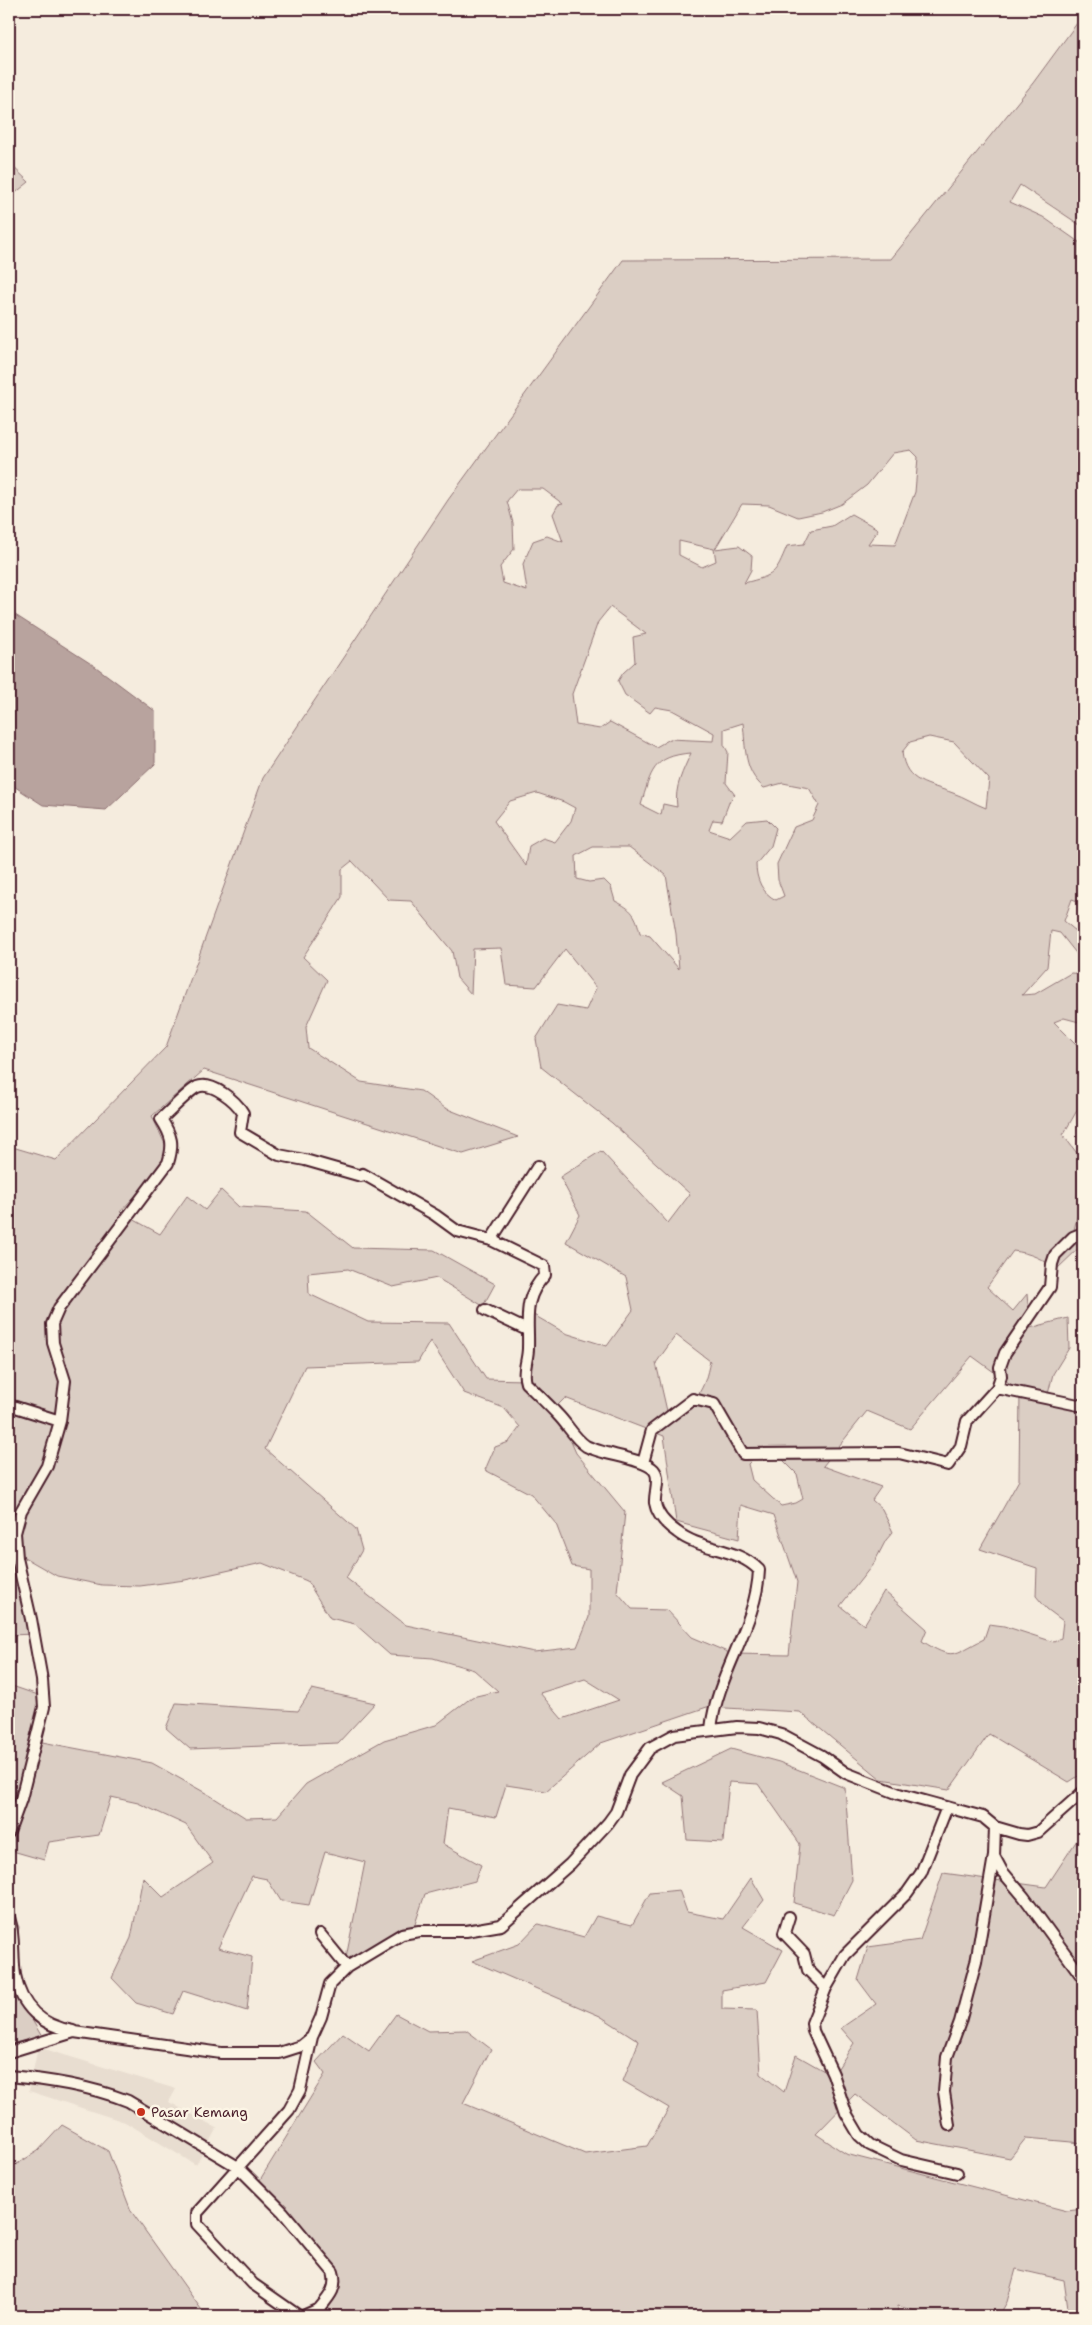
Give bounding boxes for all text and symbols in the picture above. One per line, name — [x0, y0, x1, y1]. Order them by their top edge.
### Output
place label: Pasar Kemang — [151, 2103, 248, 2121]
marker: Pasar Kemang — [135, 2106, 147, 2118]

